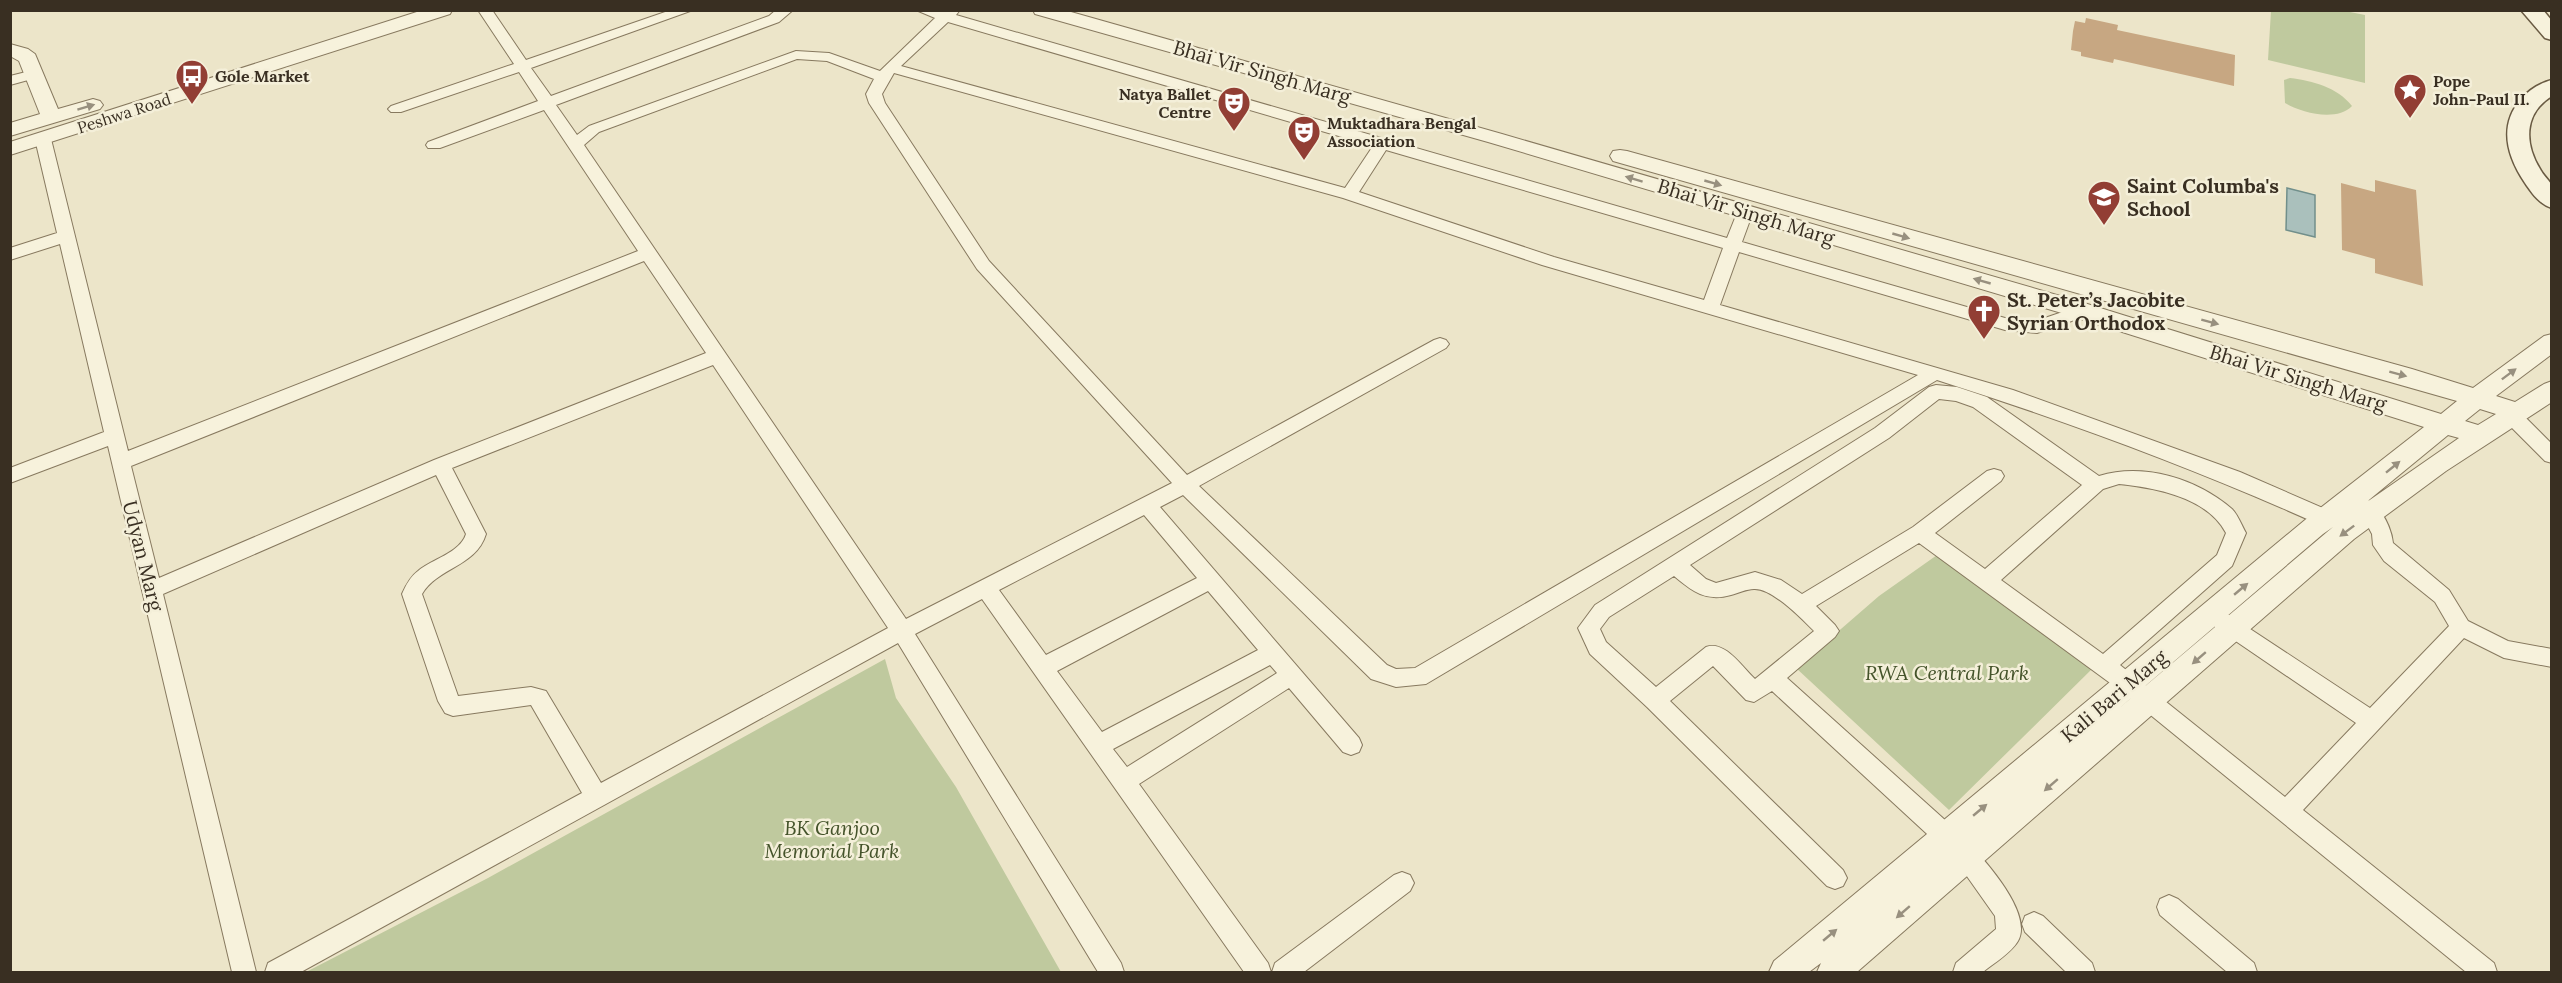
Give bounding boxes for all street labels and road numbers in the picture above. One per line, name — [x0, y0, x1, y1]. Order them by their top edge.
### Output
street label: Bhai Vir Singh Marg — [1170, 34, 1355, 109]
street label: Peshwa Road — [75, 88, 174, 138]
street label: Bhai Vir Singh Marg — [1655, 173, 1839, 251]
street label: Bhai Vir Singh Marg — [2207, 339, 2391, 417]
street label: Udyan Marg — [118, 498, 170, 615]
street label: Kali Bari Marg — [2056, 643, 2173, 747]

